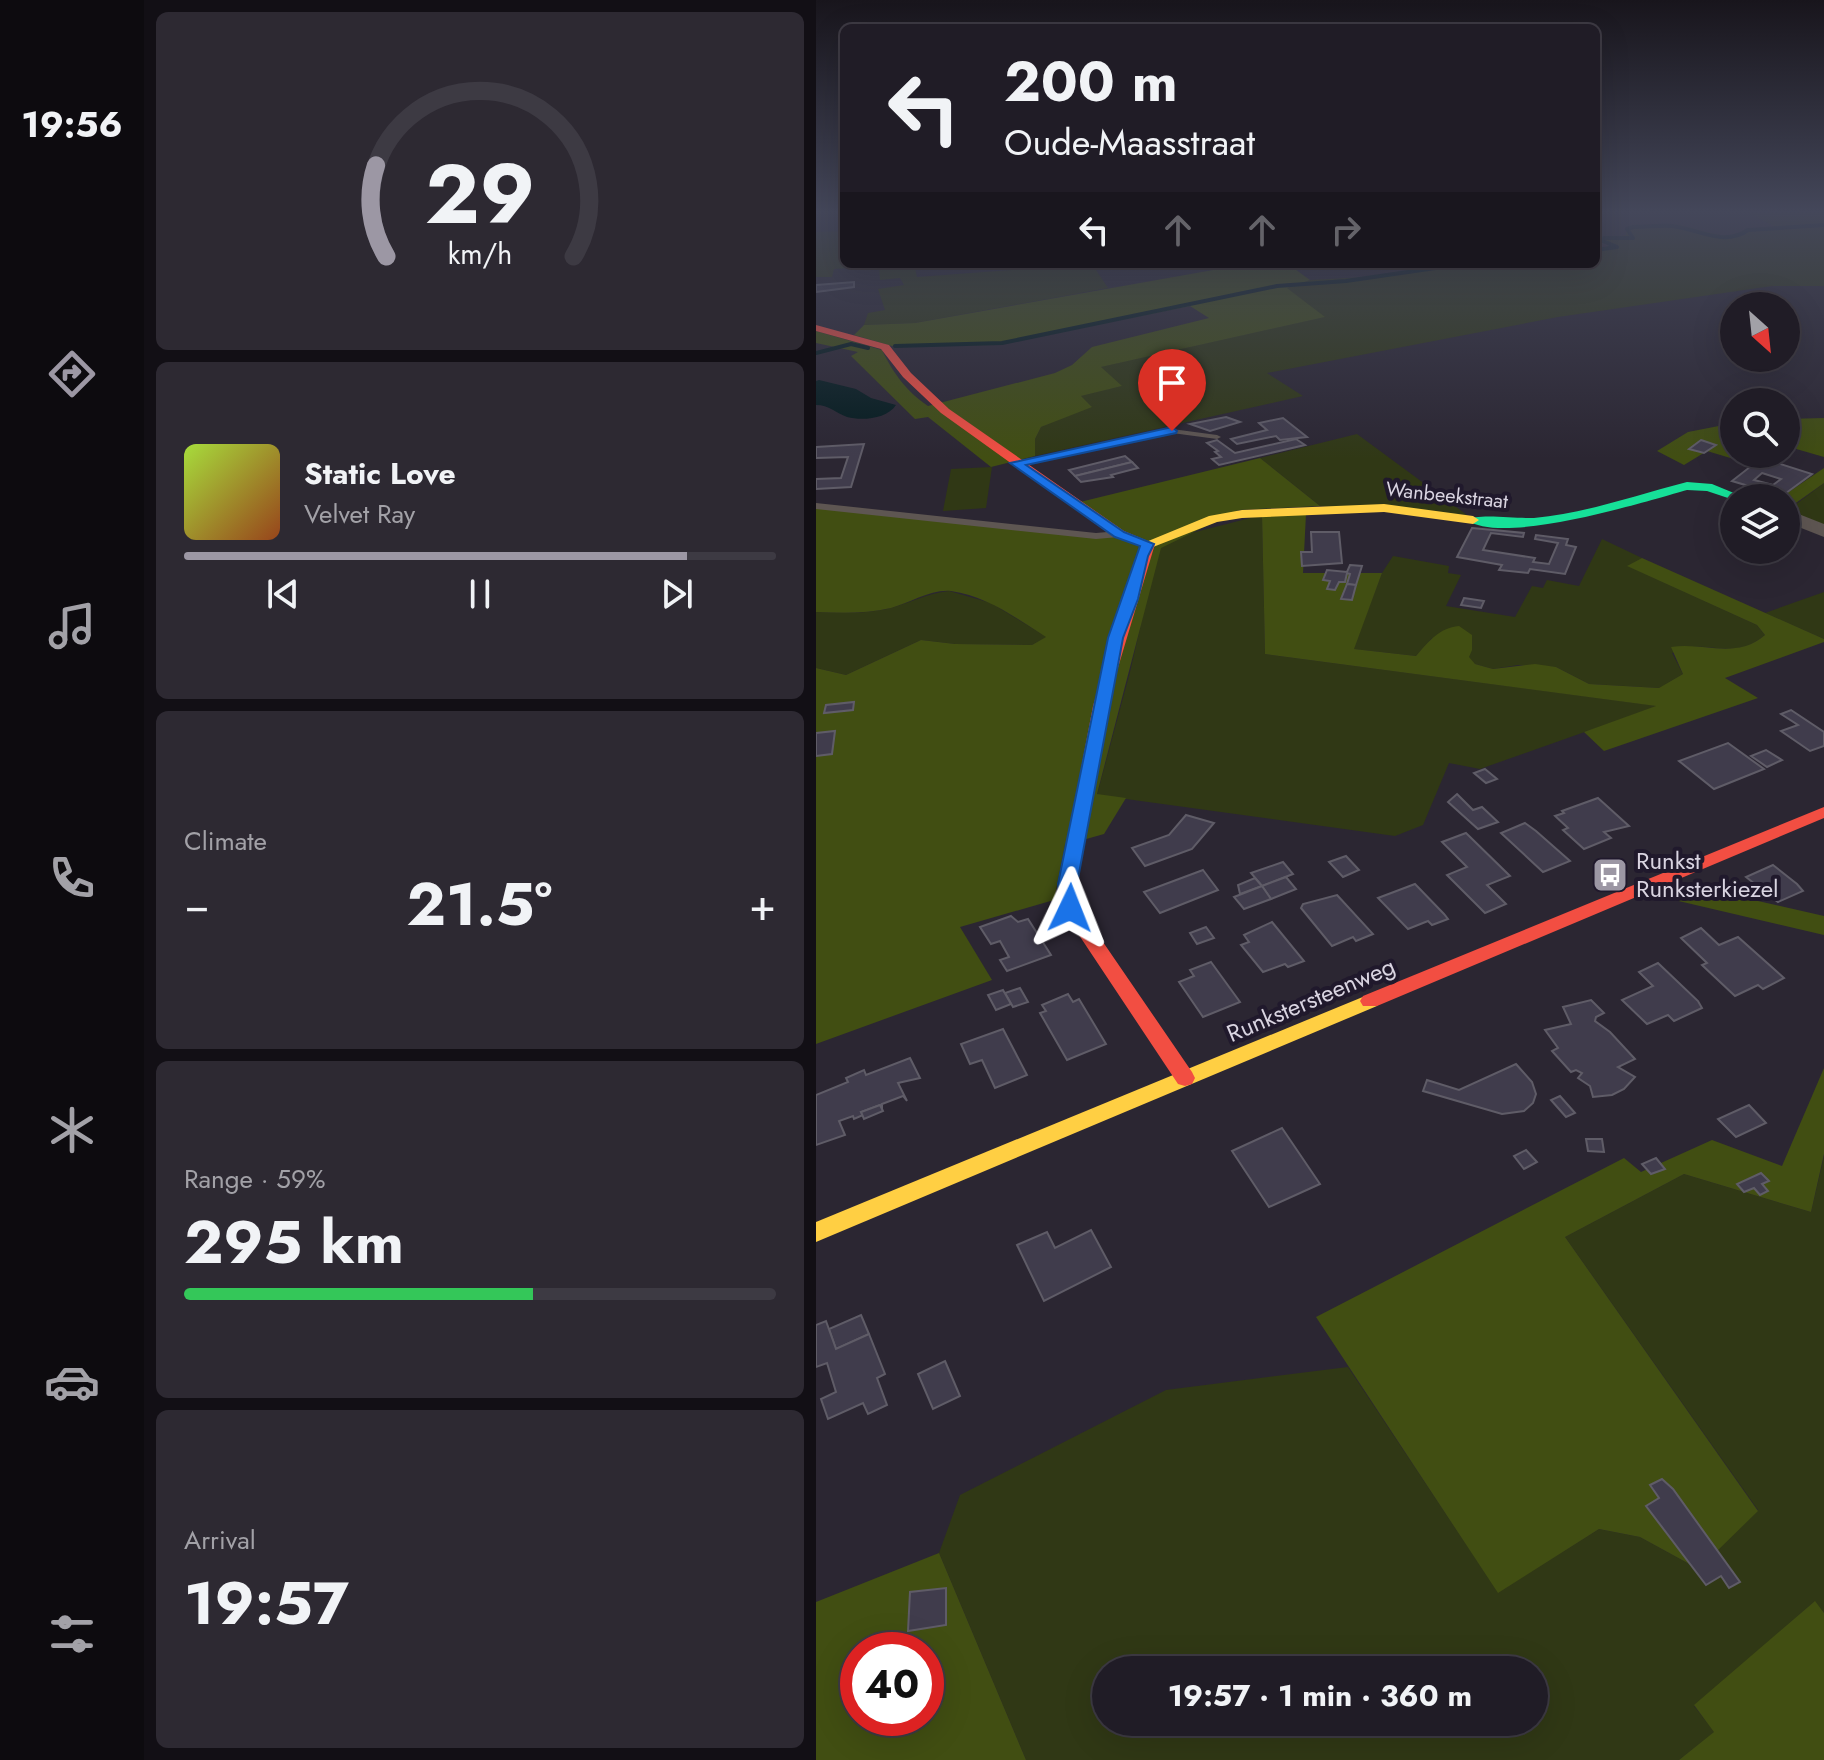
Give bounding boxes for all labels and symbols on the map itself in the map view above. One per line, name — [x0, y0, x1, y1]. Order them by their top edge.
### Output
north arrow — [1720, 292, 1800, 372]
pin — [1138, 349, 1206, 431]
street label: Wanbeekstraat — [1385, 475, 1510, 516]
place label: Runkst Runksterkiezel — [1636, 843, 1779, 906]
bus stop icon: Runkst Runksterkiezel — [1591, 856, 1629, 894]
position arrow — [1028, 866, 1112, 950]
street label: Runkstersteenweg — [1221, 948, 1400, 1051]
speed limit sign: 40 — [840, 1632, 944, 1736]

